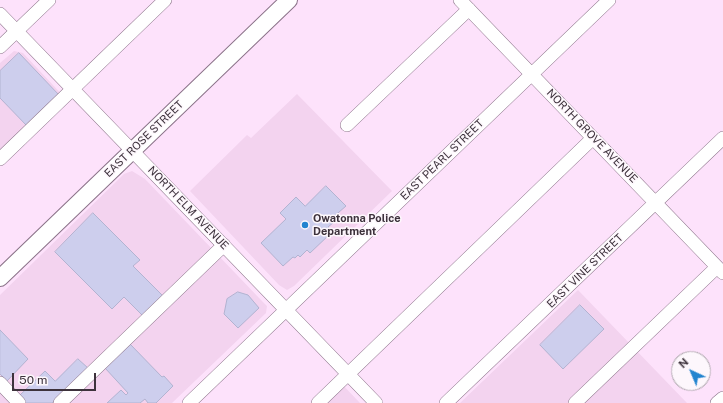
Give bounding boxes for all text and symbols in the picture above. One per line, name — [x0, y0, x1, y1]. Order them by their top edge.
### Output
street label: NORTH GROVE AVENUE — [544, 86, 640, 186]
street label: EAST ROSE STREET — [102, 98, 186, 180]
street label: EAST PEARL STREET — [398, 117, 486, 203]
street label: NORTH ELM AVENUE — [145, 164, 231, 252]
place label: Owatonna Police Department — [313, 212, 400, 238]
marker: Owatonna Police Department — [300, 220, 310, 230]
street label: EAST VINE STREET — [544, 231, 626, 311]
north arrow — [671, 351, 711, 391]
text: N — [676, 356, 691, 370]
scale bar — [14, 365, 98, 391]
text: 50 m — [19, 373, 47, 387]

